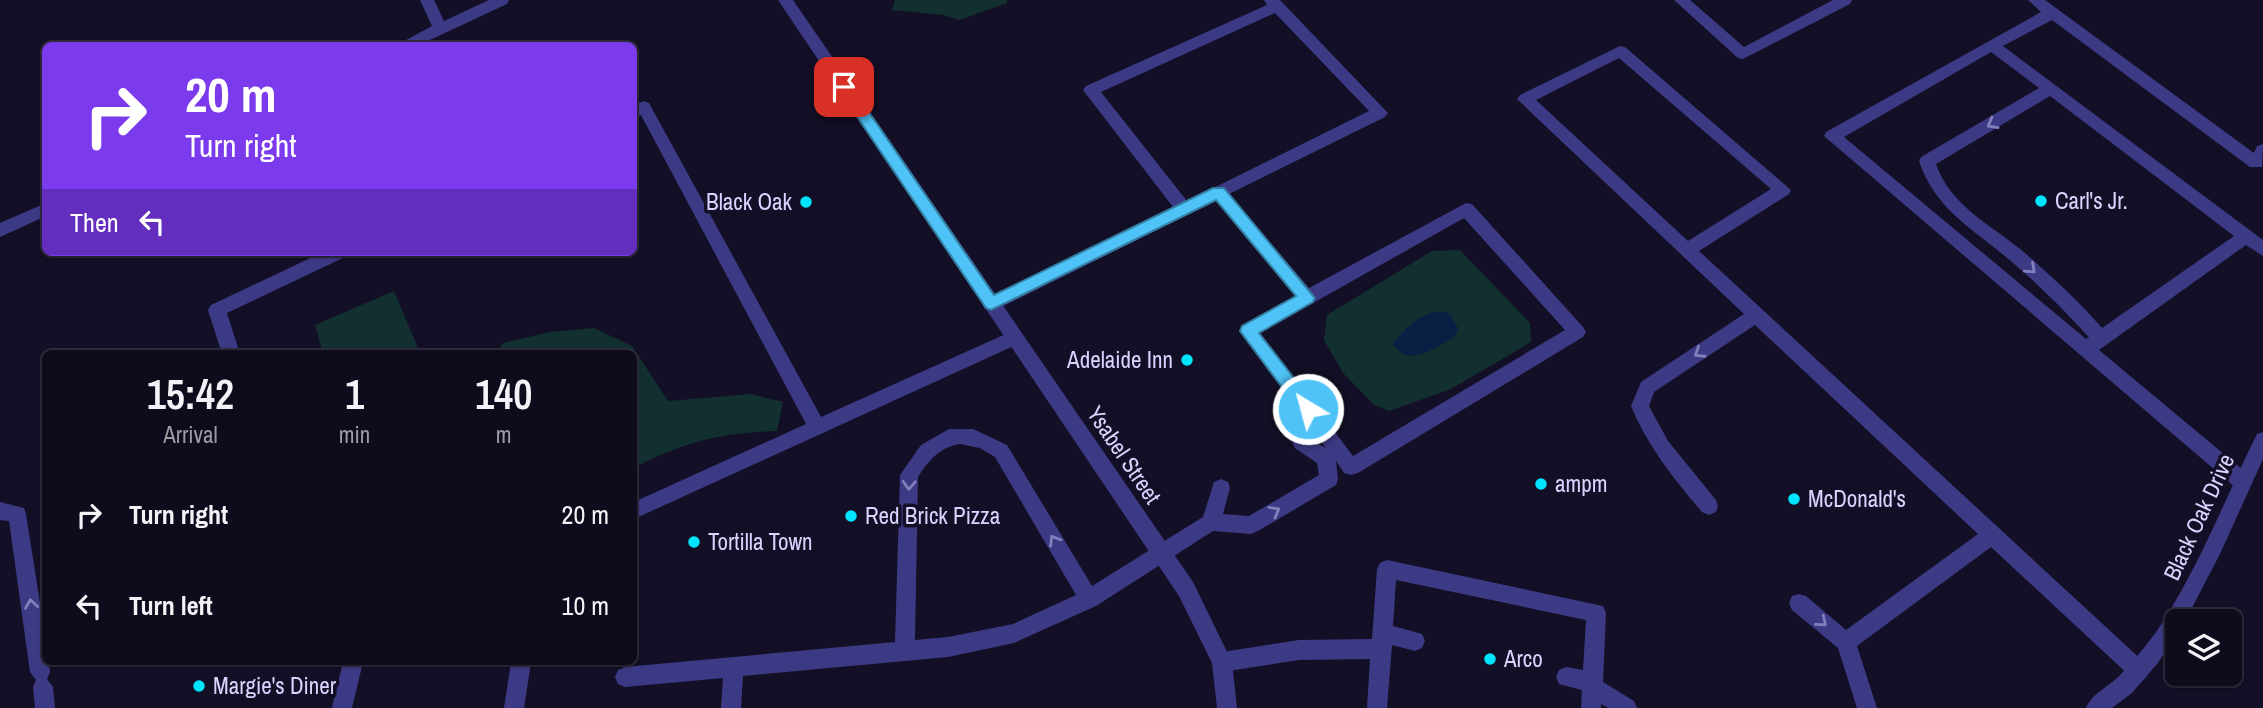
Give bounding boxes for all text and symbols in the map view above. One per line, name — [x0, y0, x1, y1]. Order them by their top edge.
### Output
pin — [814, 57, 874, 117]
text: 20 m — [185, 61, 277, 127]
icon: arrive — [825, 68, 863, 106]
icon: right — [70, 70, 161, 161]
one-way arrow — [1986, 115, 1999, 128]
text: Turn right — [185, 124, 297, 167]
place label: Carl's Jr. — [2055, 185, 2128, 216]
place label: Black Oak — [706, 186, 793, 217]
marker: Carl's Jr. — [2033, 193, 2049, 209]
marker: Black Oak — [798, 194, 814, 210]
icon: left — [133, 203, 171, 241]
text: Then — [70, 205, 119, 240]
one-way arrow — [2023, 261, 2036, 273]
place label: Adelaide Inn — [1066, 344, 1173, 375]
one-way arrow — [1694, 344, 1707, 357]
marker: Adelaide Inn — [1179, 352, 1195, 368]
text: 15:42 — [147, 366, 234, 422]
text: 1 — [345, 366, 364, 422]
text: 140 — [475, 366, 532, 422]
position arrow — [1271, 372, 1345, 446]
street label: Ysabel Street — [1080, 400, 1169, 510]
text: Arrival — [163, 419, 218, 450]
text: min — [339, 419, 370, 450]
text: m — [496, 419, 511, 450]
street label: Black Oak Drive — [2156, 448, 2241, 585]
place label: ampm — [1555, 468, 1607, 499]
marker: ampm — [1533, 476, 1549, 492]
one-way arrow — [902, 480, 917, 491]
place label: McDonald's — [1808, 483, 1906, 514]
marker: McDonald's — [1786, 491, 1802, 507]
icon: right — [70, 496, 108, 534]
text: Turn right — [129, 497, 228, 532]
text: 20 m — [562, 497, 609, 532]
place label: Red Brick Pizza — [865, 500, 1001, 531]
one-way arrow — [1268, 506, 1281, 519]
marker: Red Brick Pizza — [843, 508, 859, 524]
place label: Tortilla Town — [708, 526, 813, 557]
marker: Tortilla Town — [686, 534, 702, 550]
one-way arrow — [1049, 535, 1062, 548]
icon: left — [70, 587, 108, 625]
text: Turn left — [129, 588, 213, 623]
text: 10 m — [562, 588, 609, 623]
one-way arrow — [23, 598, 38, 610]
map controls — [2165, 609, 2242, 686]
button: layers — [2165, 609, 2242, 686]
one-way arrow — [1815, 614, 1827, 627]
place label: Arco — [1503, 643, 1543, 674]
marker: Arco — [1482, 651, 1498, 667]
place label: Margie's Diner — [213, 670, 337, 701]
marker: Margie's Diner — [191, 678, 207, 694]

